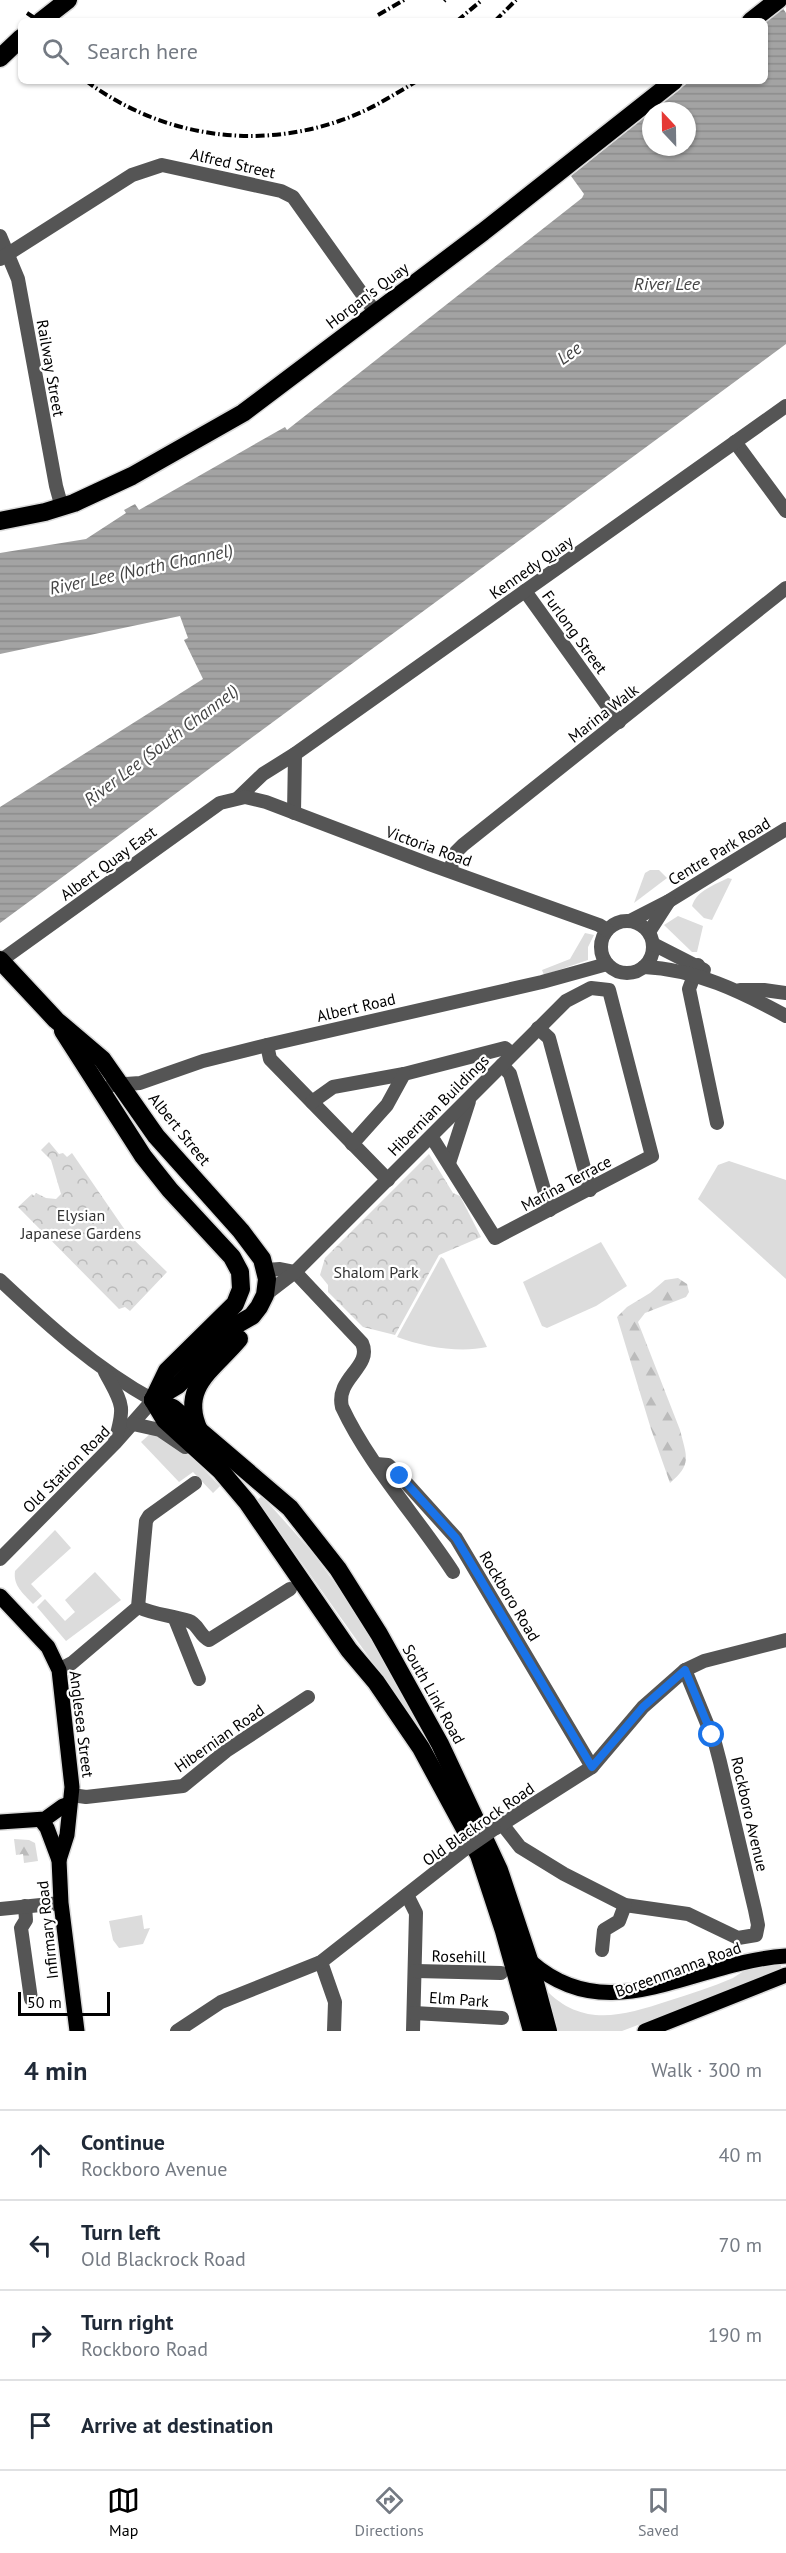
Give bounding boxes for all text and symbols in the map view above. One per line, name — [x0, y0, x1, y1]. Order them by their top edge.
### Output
search box — [18, 18, 768, 84]
icon: search — [39, 35, 72, 68]
text: Search here — [87, 37, 198, 65]
north arrow — [642, 102, 696, 156]
street label: Alfred Street — [189, 144, 278, 183]
street label: Horgan's Quay — [322, 257, 413, 333]
water label: River Lee — [634, 272, 701, 295]
street label: Railway Street — [33, 318, 69, 419]
water label: Lee — [552, 336, 586, 370]
street label: Kennedy Quay — [485, 531, 577, 603]
water label: River Lee (North Channel) — [47, 538, 235, 600]
street label: Furlong Street — [538, 586, 612, 678]
water label: River Lee (South Channel) — [79, 679, 243, 811]
street label: Marina Walk — [564, 679, 642, 747]
street label: Centre Park Road — [664, 813, 774, 889]
street label: Albert Quay East — [56, 821, 160, 905]
street label: Victoria Road — [382, 821, 475, 871]
street label: Albert Road — [315, 988, 397, 1026]
street label: Hibernian Buildings — [383, 1050, 493, 1160]
street label: Albert Street — [145, 1089, 216, 1170]
street label: Marina Terrace — [517, 1151, 615, 1215]
park label: Elysian Japanese Gardens — [20, 1205, 142, 1243]
park label: Shalom Park — [333, 1262, 419, 1282]
street label: Old Station Road — [18, 1421, 114, 1517]
route end — [386, 1462, 412, 1488]
street label: Rockboro Road — [475, 1547, 545, 1645]
street label: South Link Road — [398, 1641, 470, 1747]
street label: Anglesea Street — [66, 1669, 99, 1779]
street label: Hibernian Road — [170, 1700, 268, 1776]
route start — [698, 1721, 724, 1747]
street label: Rockboro Avenue — [727, 1755, 773, 1873]
street label: Old Blackrock Road — [418, 1778, 538, 1870]
street label: Infirmary Road — [32, 1880, 62, 1980]
street label: Boreenmanna Road — [612, 1937, 744, 2001]
street label: Rosehill — [432, 1946, 487, 1966]
street label: Elm Park — [428, 1987, 490, 2011]
scale bar — [18, 1989, 110, 2016]
text: 50 m — [27, 1992, 62, 2012]
text: 4 min — [24, 2054, 87, 2087]
text: Walk · 300 m — [651, 2057, 762, 2083]
text: Continue — [81, 2128, 165, 2156]
icon: ahead — [24, 2139, 57, 2172]
text: 40 m — [719, 2142, 762, 2168]
text: Rockboro Avenue — [81, 2156, 227, 2182]
text: Turn left — [81, 2218, 161, 2246]
icon: left — [24, 2229, 57, 2262]
text: 70 m — [719, 2232, 762, 2258]
text: Old Blackrock Road — [81, 2246, 246, 2272]
text: Turn right — [81, 2308, 173, 2336]
icon: right — [24, 2319, 57, 2352]
text: 190 m — [708, 2322, 762, 2348]
text: Rockboro Road — [81, 2336, 208, 2362]
icon: arrive — [24, 2409, 57, 2442]
text: Arrive at destination — [81, 2411, 273, 2439]
tab: Map — [107, 2484, 140, 2540]
tab: Directions — [355, 2484, 424, 2540]
tab: Saved — [638, 2484, 679, 2540]

